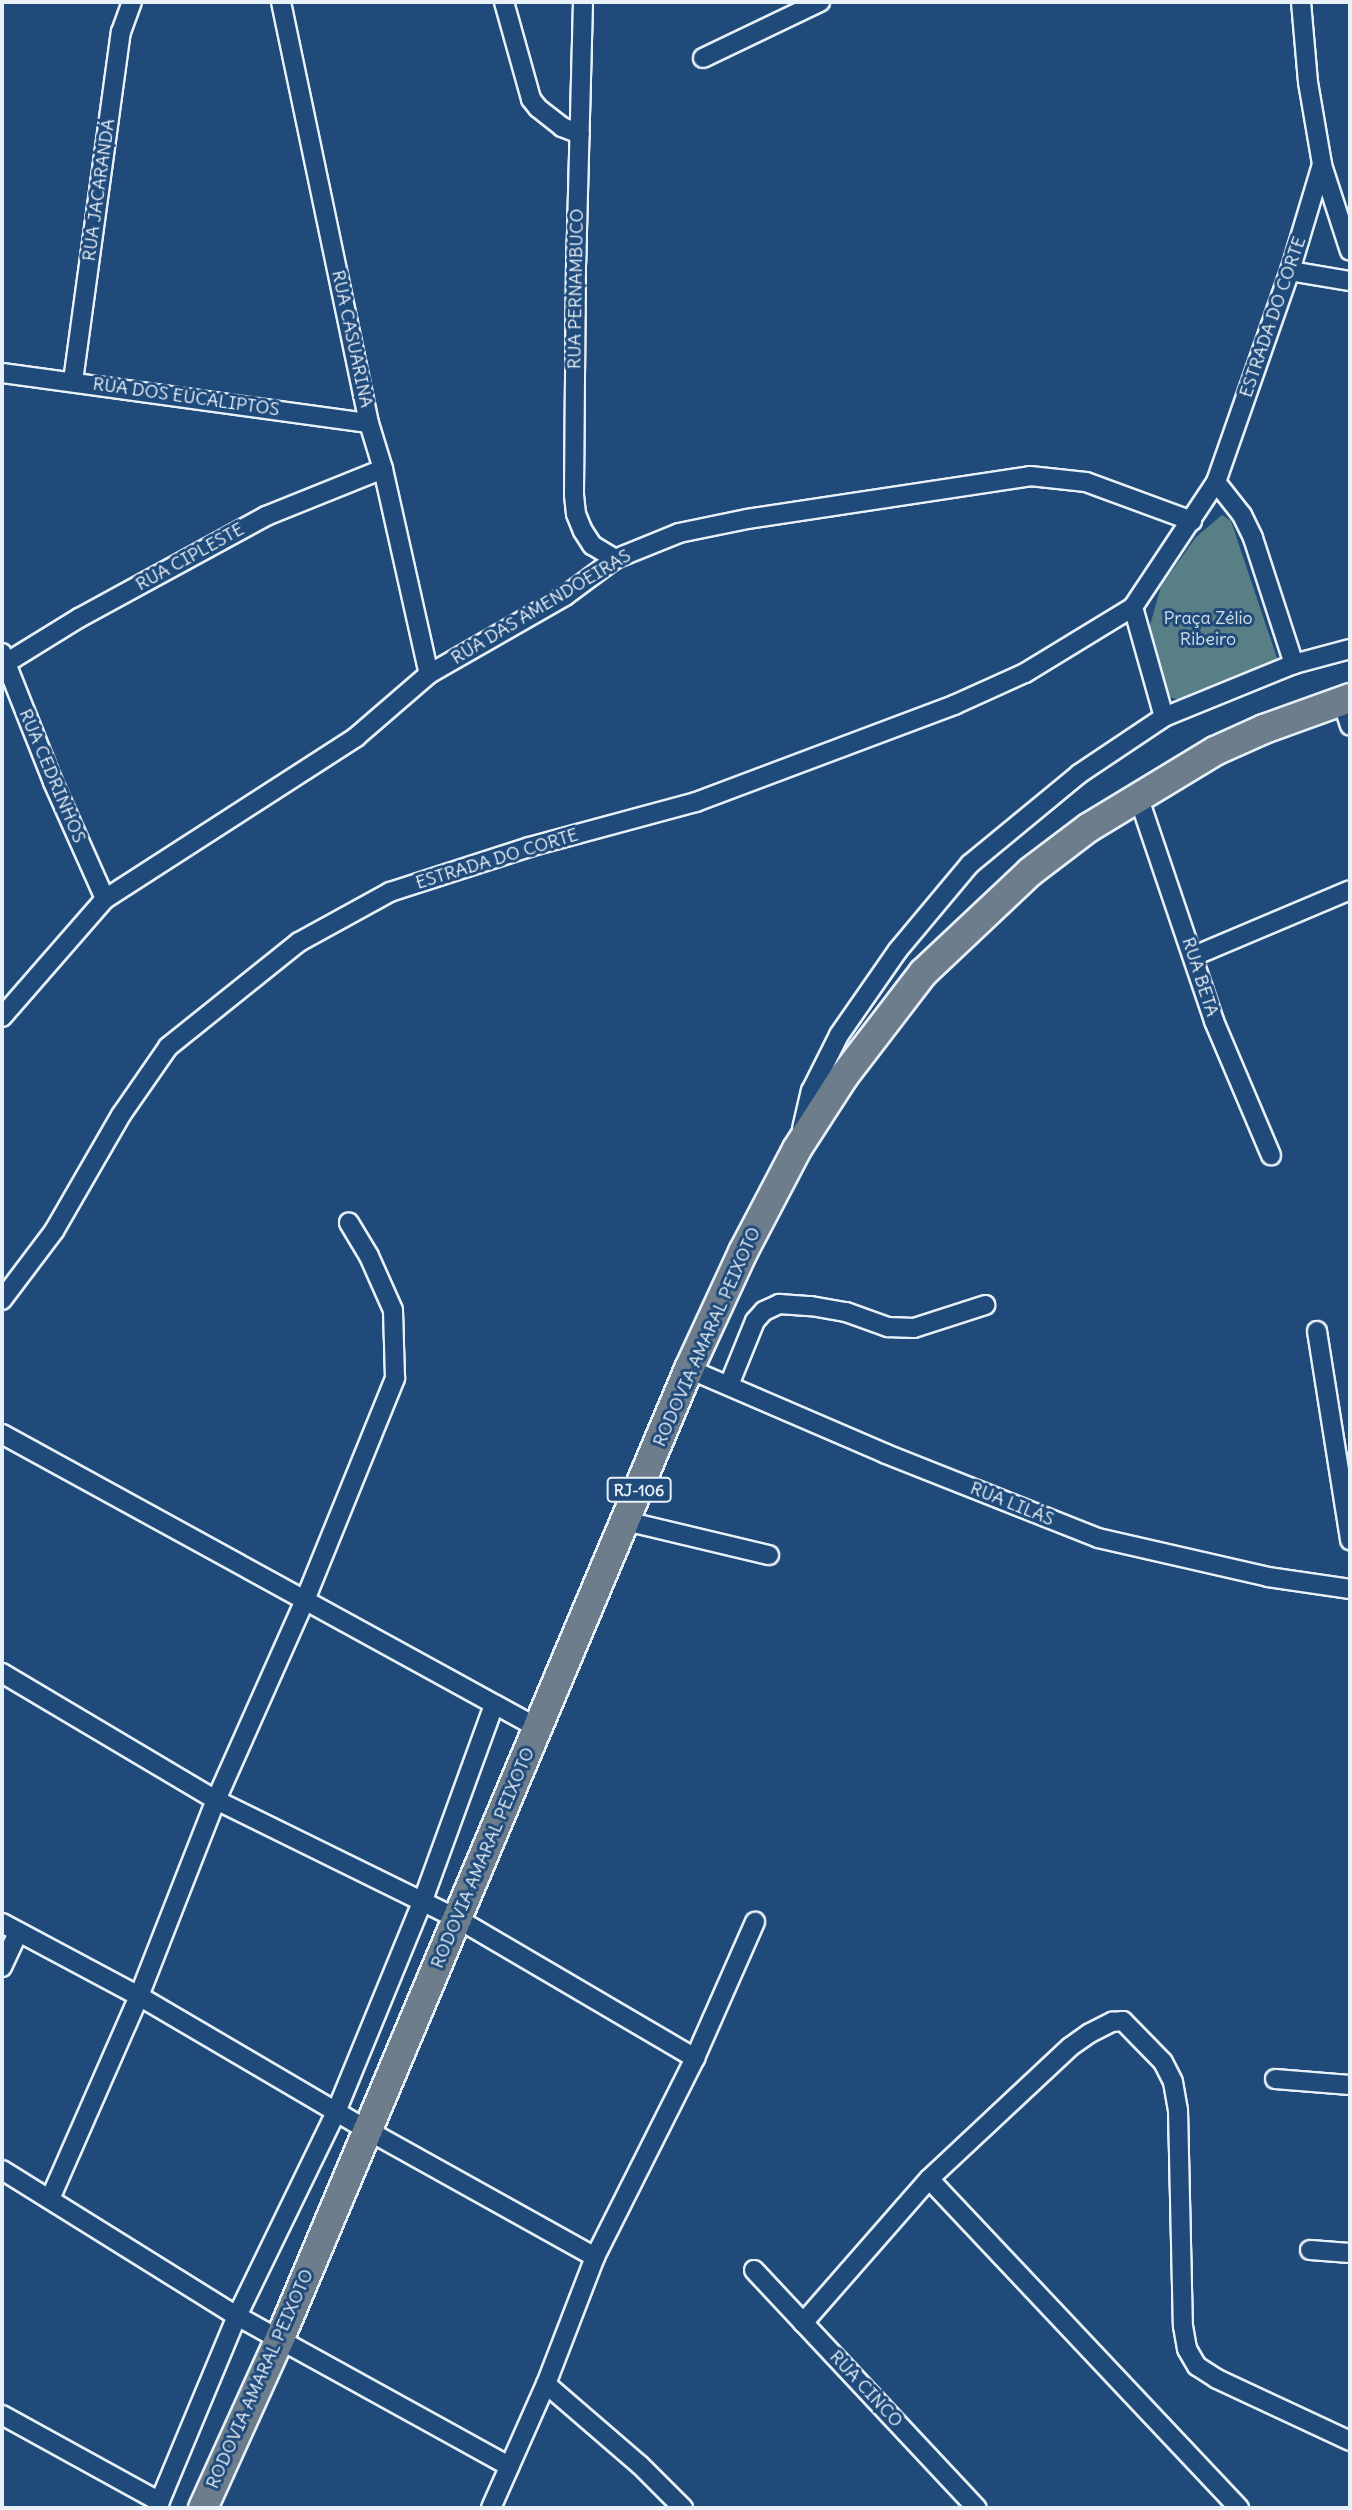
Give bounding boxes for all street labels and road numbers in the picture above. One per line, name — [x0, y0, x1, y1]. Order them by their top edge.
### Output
street label: RUA JACARANDÁ — [78, 117, 120, 263]
street label: RUA PERNAMBUCO — [564, 209, 588, 369]
street label: ESTRADA DO CORTE — [1235, 234, 1311, 400]
street label: RUA CASUARINA — [327, 268, 377, 410]
street label: RUA DOS EUCALIPTOS — [91, 373, 281, 421]
street label: RUA CIPLESTE — [132, 518, 248, 596]
street label: RUA DAS AMENDOEIRAS — [447, 545, 635, 669]
street label: RUA CEDRINHOS — [14, 706, 90, 846]
street label: ESTRADA DO CORTE — [413, 824, 581, 894]
street label: RUA BETA — [1177, 935, 1223, 1019]
street label: RODOVIA AMARAL PEIXOTO — [649, 1224, 765, 1450]
street label: RUA LILÁS — [967, 1477, 1057, 1531]
road number: RJ-106 — [606, 1478, 672, 1502]
street label: RODOVIA AMARAL PEIXOTO — [427, 1744, 539, 1972]
street label: RODOVIA AMARAL PEIXOTO — [202, 2266, 318, 2492]
street label: RUA CINCO — [825, 2346, 907, 2432]

